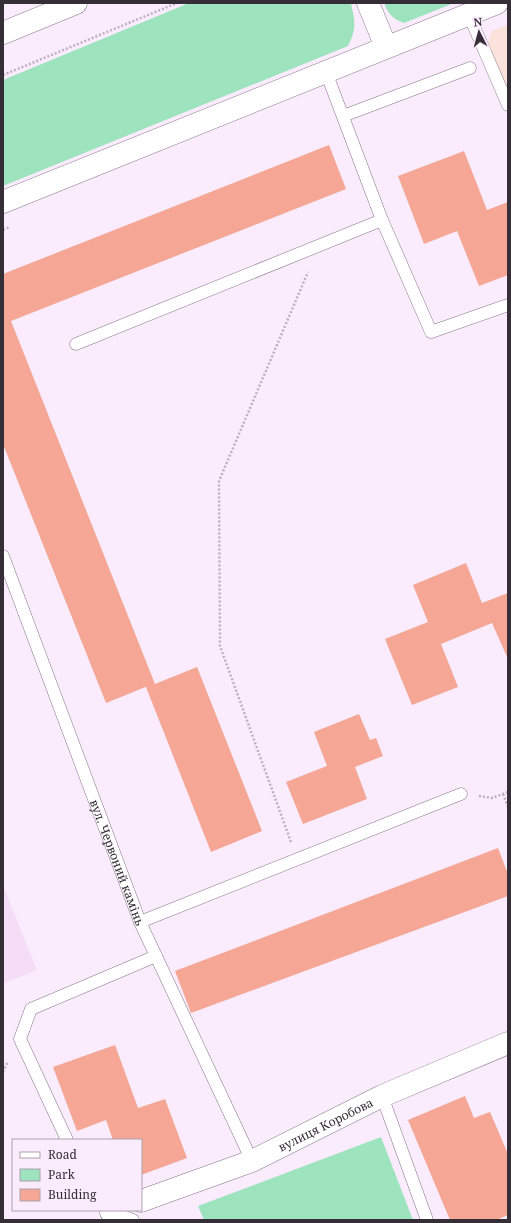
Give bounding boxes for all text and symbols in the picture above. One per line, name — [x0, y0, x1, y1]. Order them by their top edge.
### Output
north arrow — [459, 12, 499, 52]
text: N — [473, 14, 483, 29]
street label: вул. Червоний камінь — [86, 797, 149, 928]
street label: вулиця Коробова — [275, 1093, 376, 1155]
legend — [12, 1139, 142, 1211]
text: Road — [48, 1146, 78, 1163]
text: Park — [48, 1166, 76, 1183]
text: Building — [48, 1186, 97, 1203]

